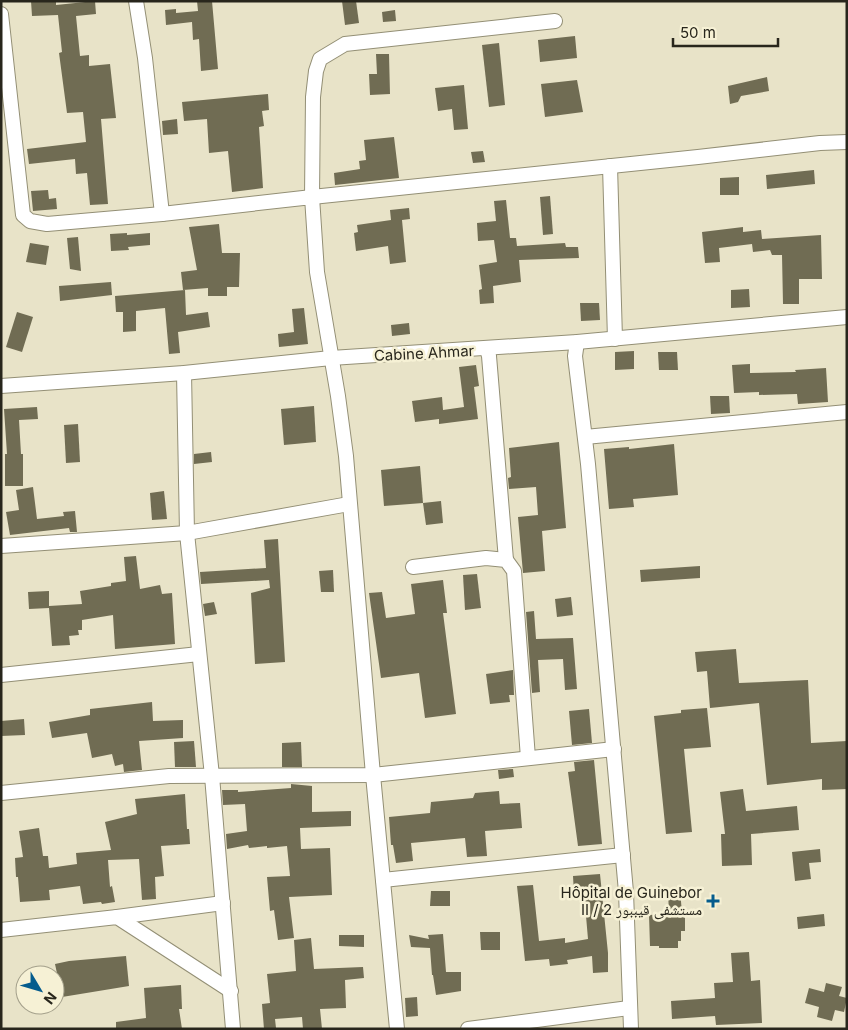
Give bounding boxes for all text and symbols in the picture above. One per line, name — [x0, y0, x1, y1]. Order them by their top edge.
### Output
scale bar — [673, 15, 778, 47]
text: 50 m — [680, 23, 716, 42]
street label: Cabine Ahmar — [373, 341, 475, 365]
place label: Hôpital de Guinebor II / مستشفى قيببور 2 — [561, 883, 702, 920]
marker: Hôpital de Guinebor II / مستشفى قيببور 2 — [706, 894, 720, 908]
north arrow — [15, 965, 65, 1015]
text: N — [41, 989, 61, 1008]

